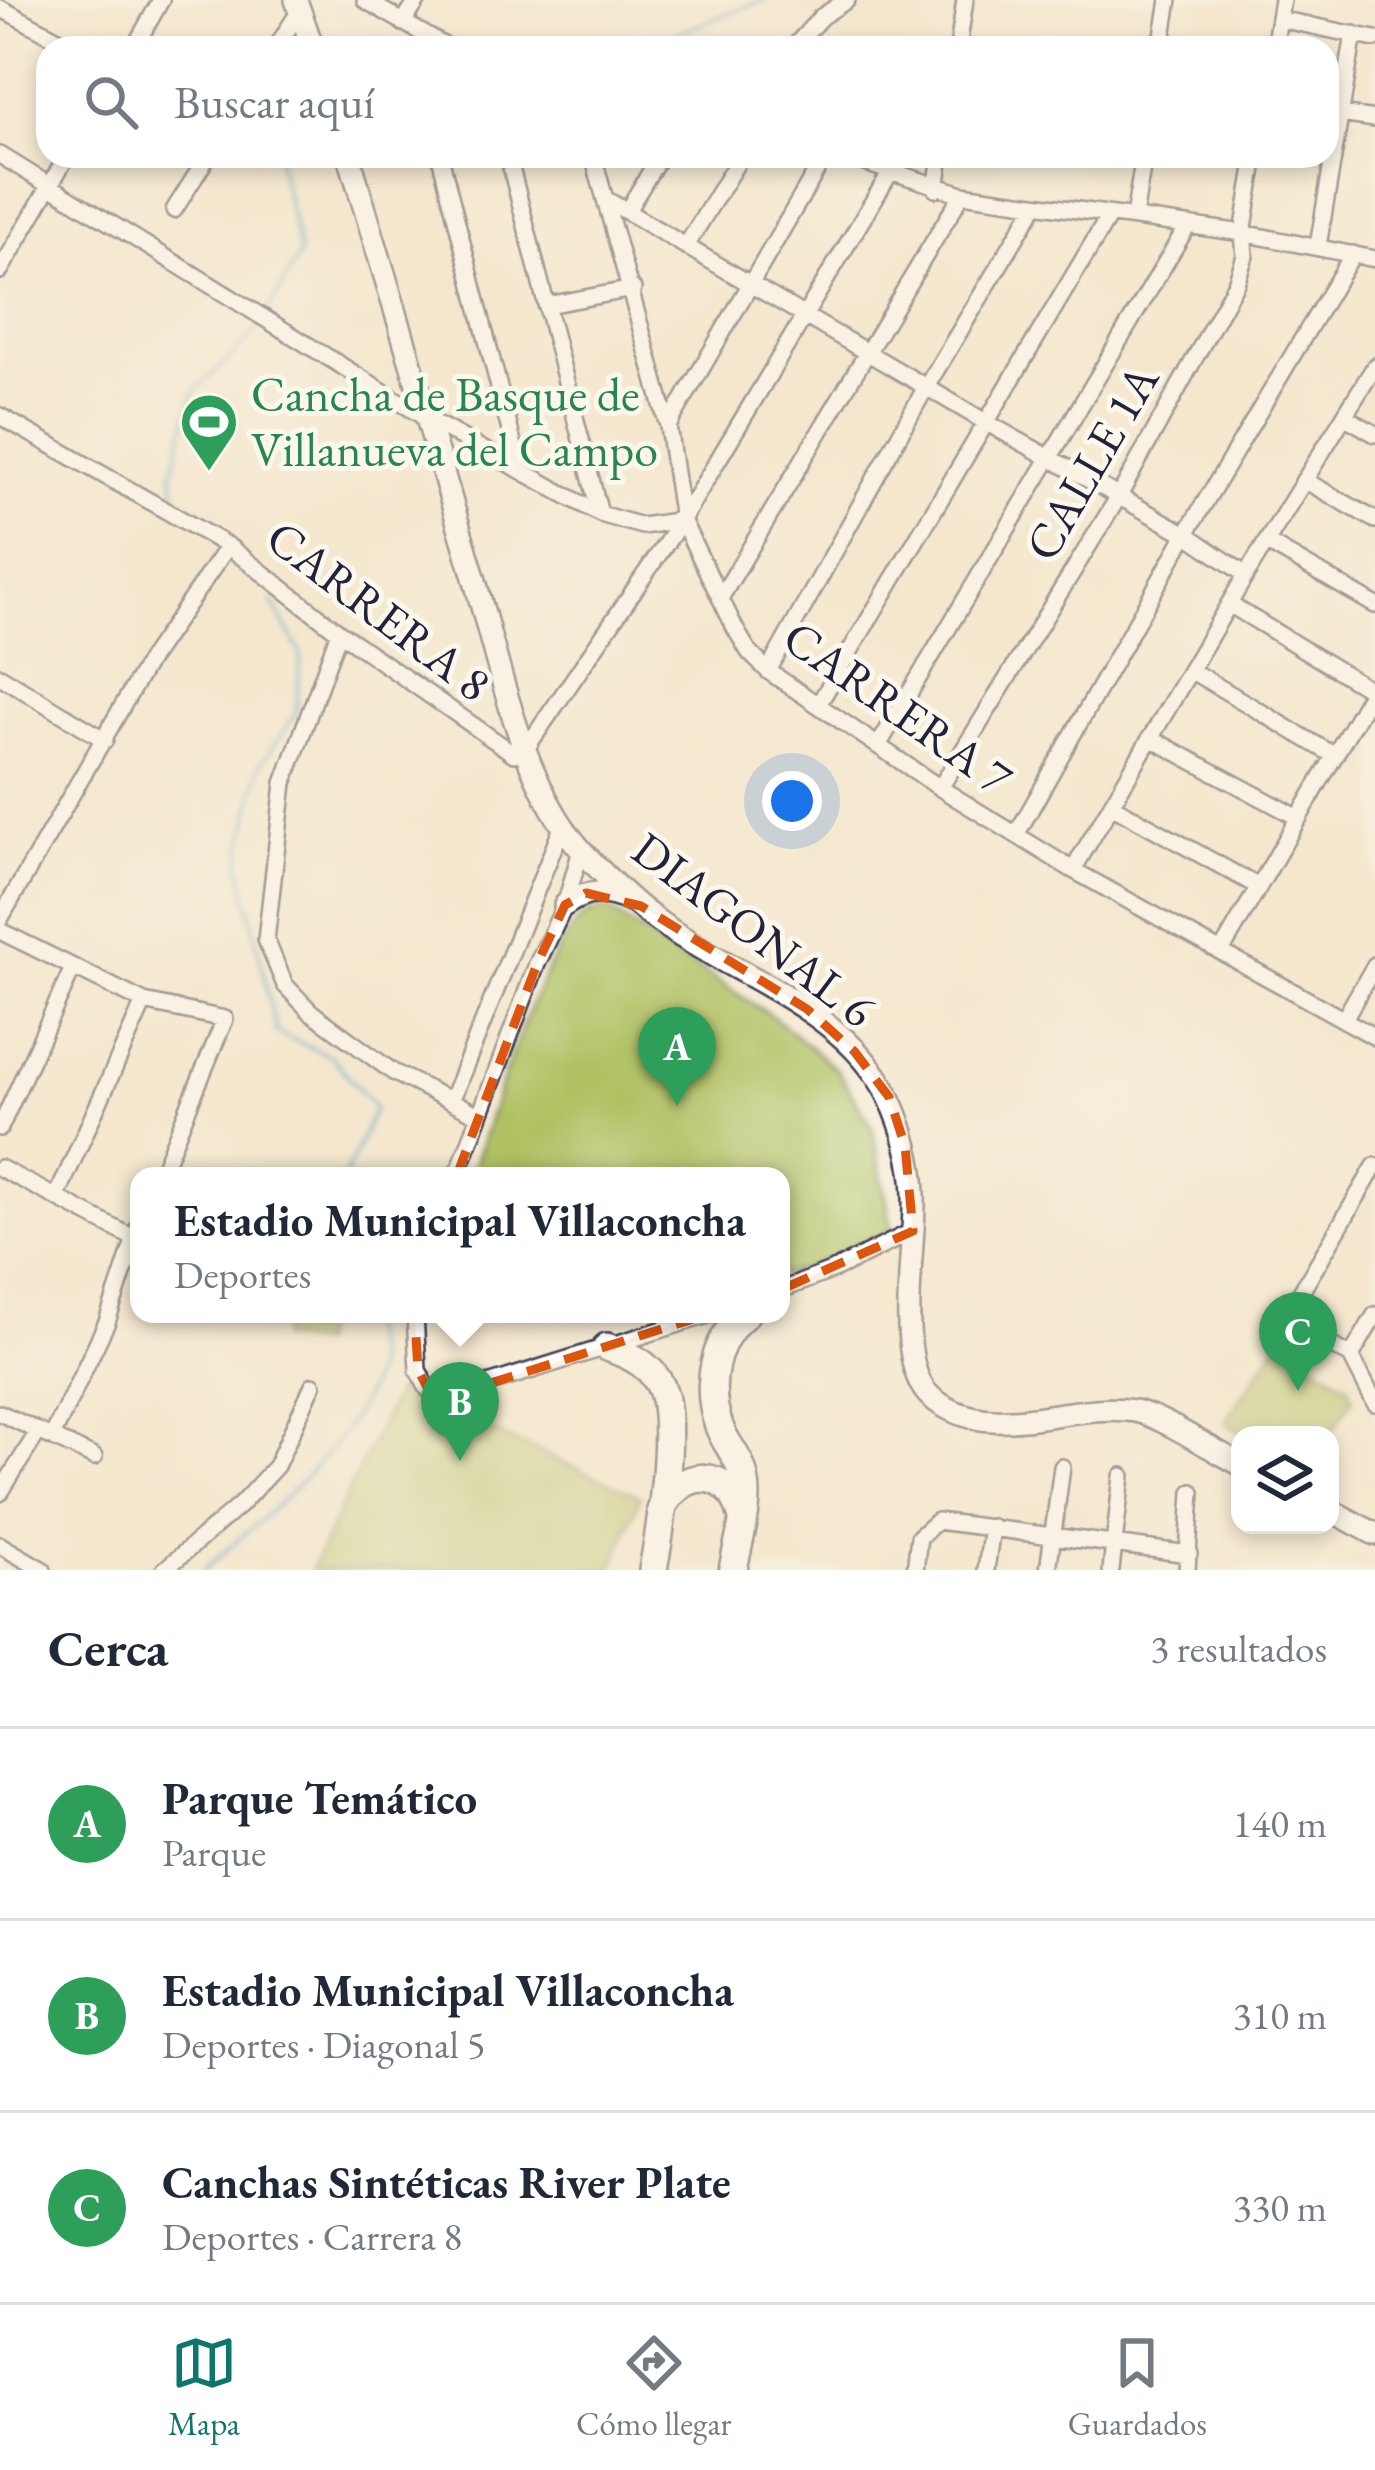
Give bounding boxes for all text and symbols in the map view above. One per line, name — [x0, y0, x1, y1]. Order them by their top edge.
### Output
search box — [36, 36, 1339, 168]
icon: search — [78, 69, 144, 135]
text: Buscar aquí — [174, 73, 374, 131]
street label: CALLE 1A — [1010, 352, 1172, 571]
place label: Cancha de Basque de Villanueva del Campo — [251, 363, 658, 480]
sports icon: Cancha de Basque de Villanueva del Campo — [178, 391, 240, 473]
street label: CARRERA 8 — [255, 506, 503, 714]
street label: CARRERA 7 — [772, 606, 1025, 809]
your location — [762, 771, 822, 831]
street label: DIAGONAL 6 — [620, 818, 888, 1040]
pin: A — [638, 1007, 716, 1106]
popup — [130, 1167, 790, 1323]
text: Estadio Municipal Villaconcha — [174, 1191, 746, 1249]
text: Deportes — [174, 1249, 311, 1300]
pin: C — [1259, 1292, 1337, 1391]
pin: B — [421, 1362, 499, 1461]
map controls — [1231, 1426, 1339, 1534]
button: layers — [1231, 1426, 1339, 1534]
text: Cerca — [48, 1615, 168, 1681]
text: 3 resultados — [1150, 1623, 1327, 1674]
text: Parque Temático — [162, 1769, 477, 1827]
text: A — [73, 1798, 101, 1849]
text: 140 m — [1233, 1798, 1327, 1849]
text: Parque — [162, 1827, 266, 1878]
text: Estadio Municipal Villaconcha — [162, 1961, 734, 2019]
text: B — [75, 1990, 99, 2041]
text: 310 m — [1233, 1990, 1327, 2041]
text: Deportes · Diagonal 5 — [162, 2019, 485, 2070]
text: Canchas Sintéticas River Plate — [162, 2153, 731, 2211]
text: C — [73, 2182, 101, 2233]
text: 330 m — [1233, 2182, 1327, 2233]
text: Deportes · Carrera 8 — [162, 2211, 462, 2262]
tab: Mapa — [168, 2330, 240, 2445]
tab: Cómo llegar — [576, 2330, 732, 2445]
tab: Guardados — [1068, 2330, 1207, 2445]

